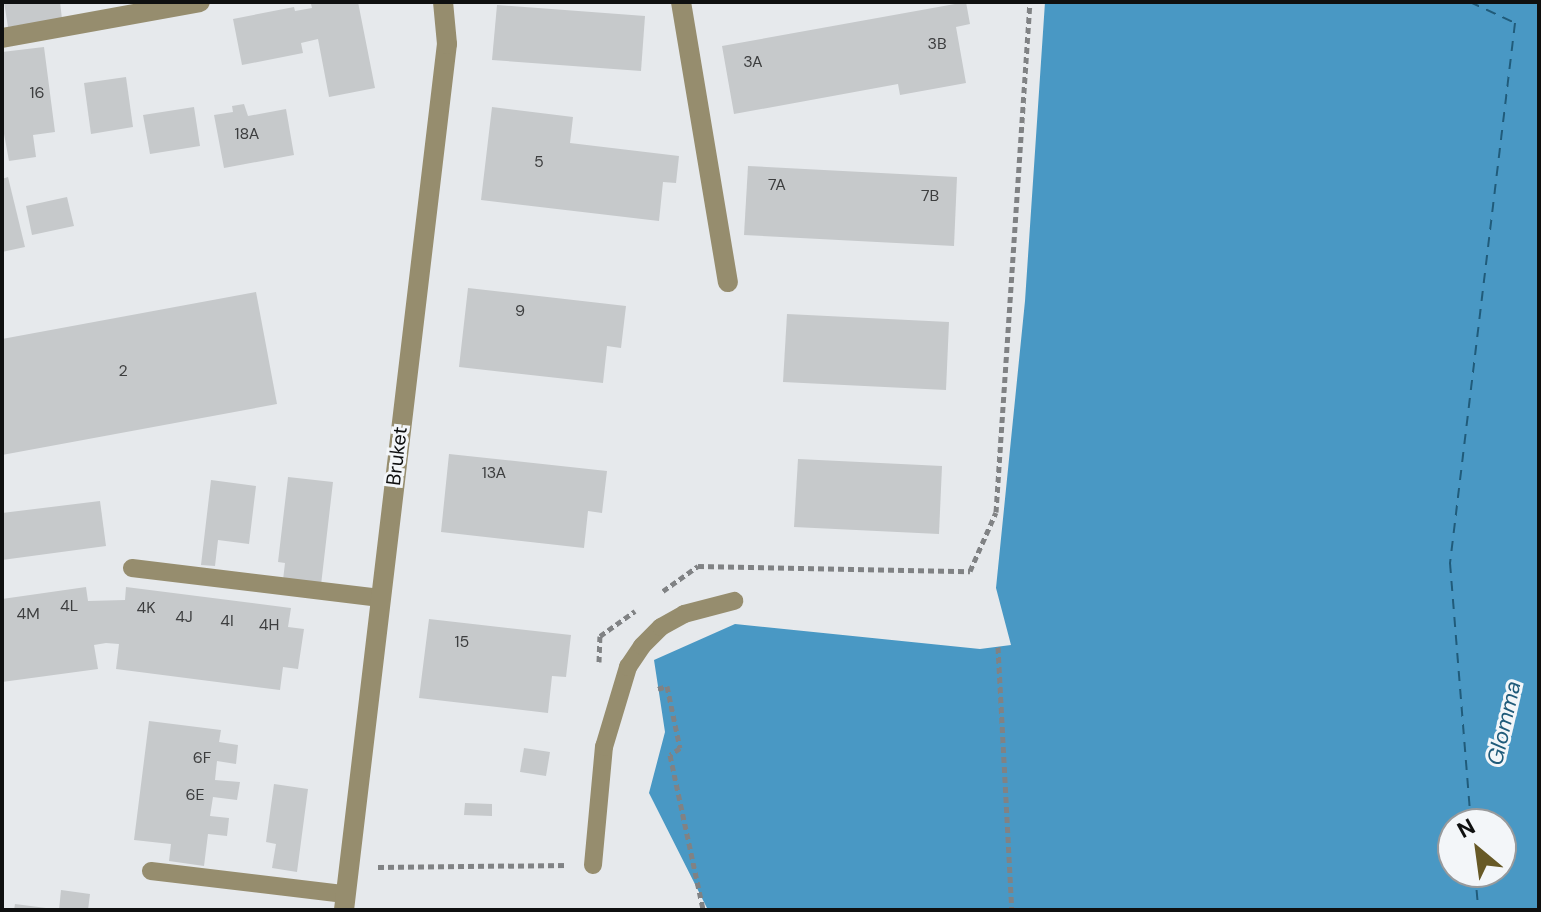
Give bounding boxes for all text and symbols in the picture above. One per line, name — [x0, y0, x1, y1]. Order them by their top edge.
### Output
house number: 3B — [927, 34, 947, 54]
house number: 3A — [743, 52, 763, 72]
house number: 16 — [29, 83, 45, 103]
house number: 18A — [235, 124, 259, 144]
house number: 5 — [534, 152, 544, 172]
house number: 7A — [768, 175, 786, 195]
house number: 7B — [921, 186, 939, 206]
house number: 9 — [515, 301, 525, 321]
house number: 2 — [118, 361, 128, 381]
street label: Bruket — [381, 425, 413, 487]
house number: 13A — [482, 463, 506, 483]
house number: 4L — [60, 596, 78, 616]
house number: 4K — [136, 598, 156, 618]
house number: 4M — [16, 604, 40, 624]
house number: 4J — [175, 607, 193, 627]
house number: 4I — [220, 611, 234, 631]
house number: 4H — [259, 615, 279, 635]
house number: 15 — [455, 632, 469, 652]
water label: Glomma — [1481, 678, 1527, 768]
house number: 6F — [193, 748, 211, 768]
house number: 6E — [185, 785, 205, 805]
north arrow — [1437, 808, 1517, 888]
text: N — [1452, 812, 1480, 845]

